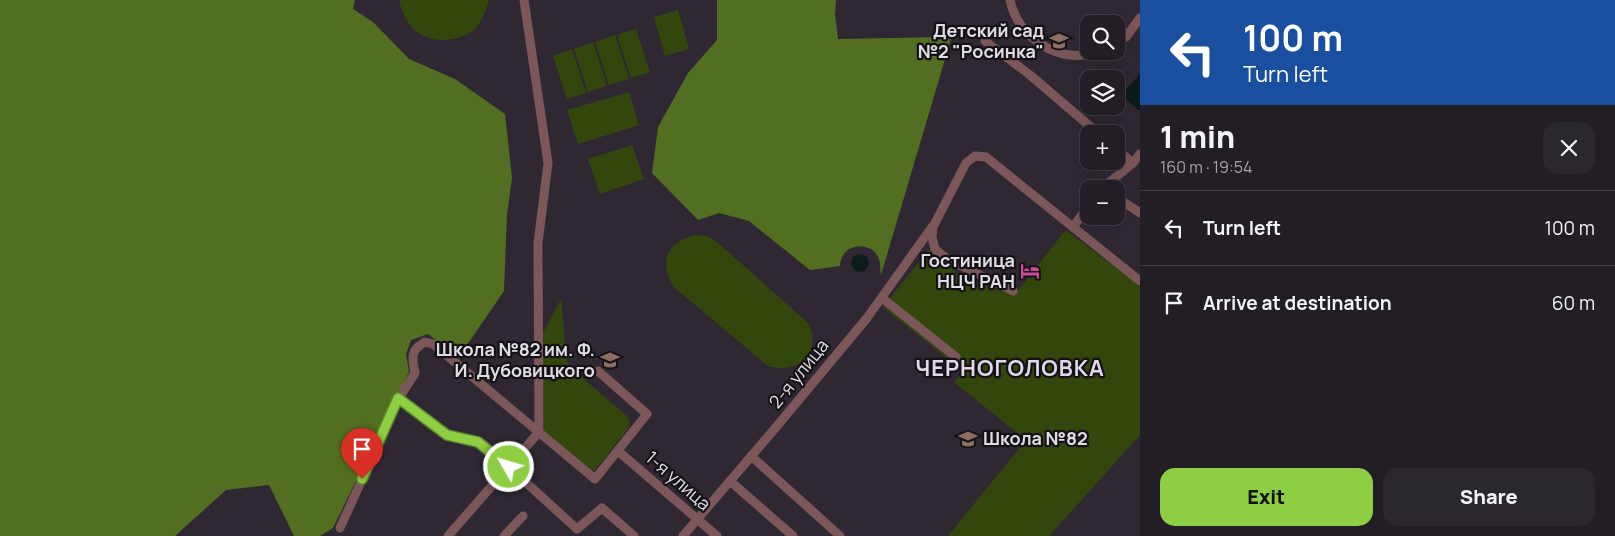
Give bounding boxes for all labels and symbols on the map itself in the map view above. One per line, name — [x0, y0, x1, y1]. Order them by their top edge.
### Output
place label: Детский сад №2 "Росинка" — [918, 18, 1044, 63]
school or university icon: Детский сад №2 "Росинка" — [1048, 30, 1070, 52]
place label: Гостиница НЦЧ РАН — [920, 248, 1015, 293]
hotel icon: Гостиница НЦЧ РАН — [1019, 260, 1041, 282]
street label: 2-я улица — [763, 334, 833, 413]
place label: Школа №82 им. Ф. И. Дубовицкого — [436, 337, 595, 382]
school or university icon: Школа №82 им. Ф. И. Дубовицкого — [599, 349, 621, 371]
district label: ЧЕРНОГОЛОВКА — [915, 353, 1105, 383]
place label: Школа №82 — [983, 426, 1088, 450]
pin — [341, 428, 383, 479]
school or university icon: Школа №82 — [957, 428, 979, 450]
position arrow — [482, 440, 534, 492]
street label: 1-я улица — [641, 445, 716, 515]

